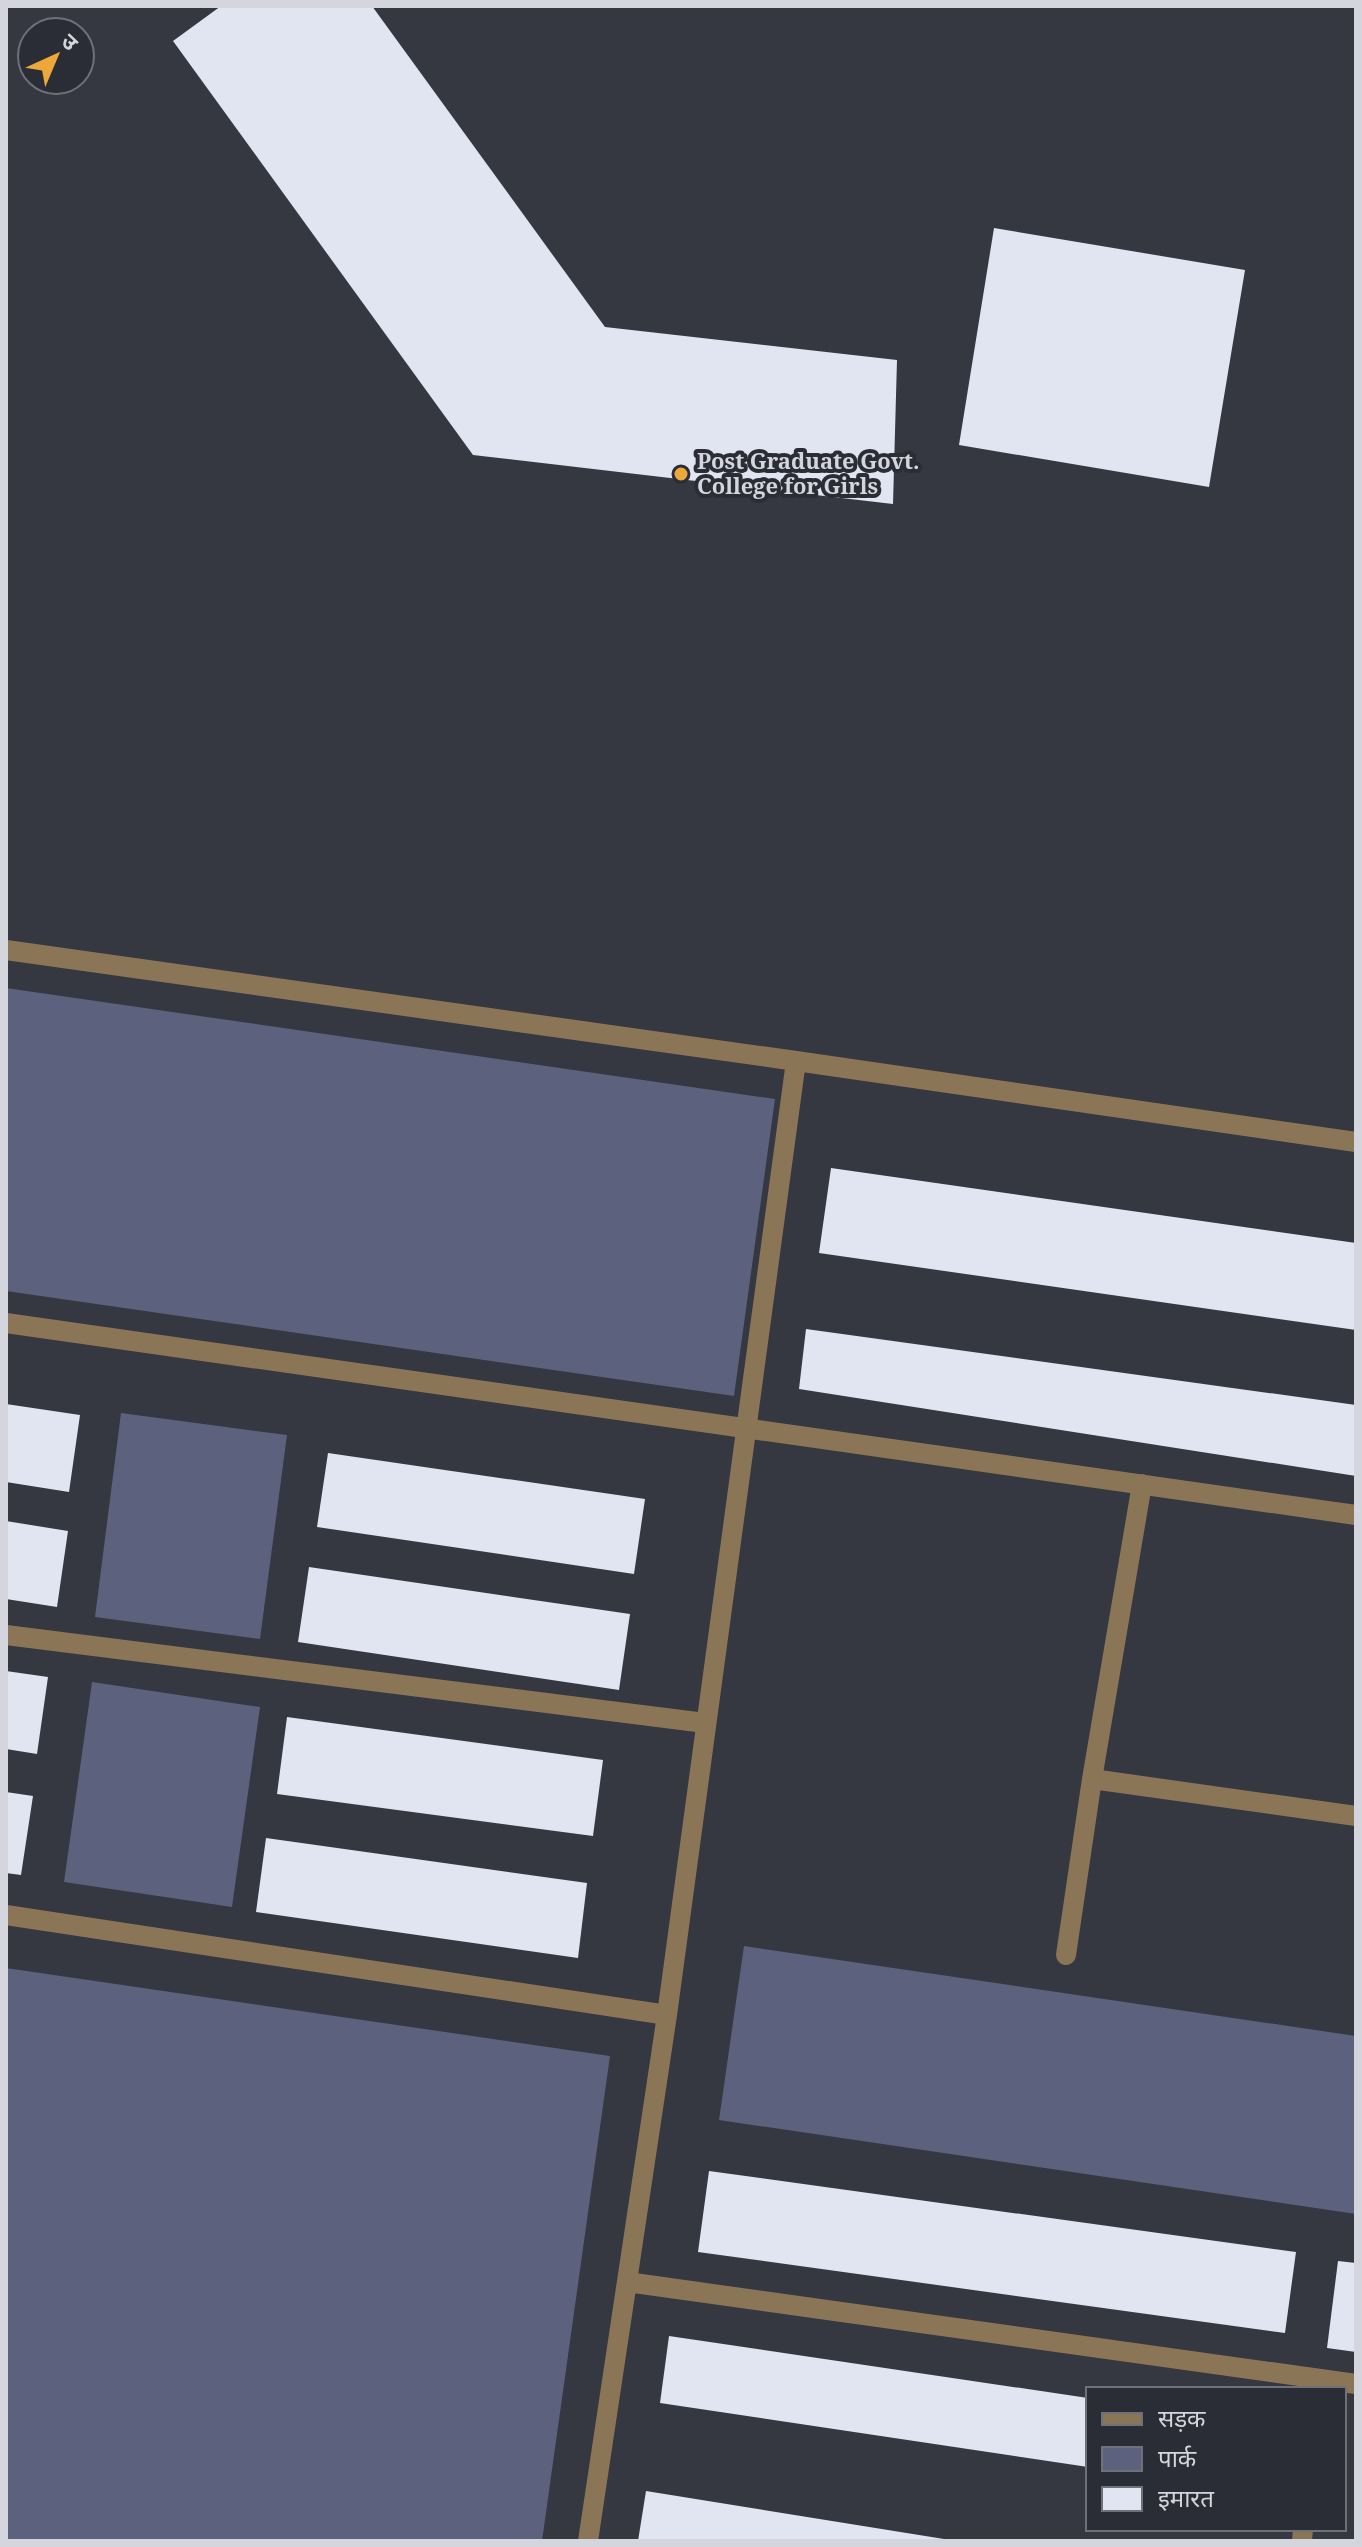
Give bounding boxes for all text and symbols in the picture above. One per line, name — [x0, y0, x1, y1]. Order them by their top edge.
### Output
north arrow — [16, 16, 96, 96]
text: उ — [56, 26, 86, 57]
place label: Post Graduate Govt. College for Girls — [697, 445, 920, 500]
marker: Post Graduate Govt. College for Girls — [672, 465, 690, 483]
legend — [1086, 2387, 1346, 2531]
text: सड़क — [1158, 2401, 1206, 2434]
text: पार्क — [1158, 2441, 1197, 2474]
text: इमारत — [1158, 2481, 1215, 2514]

